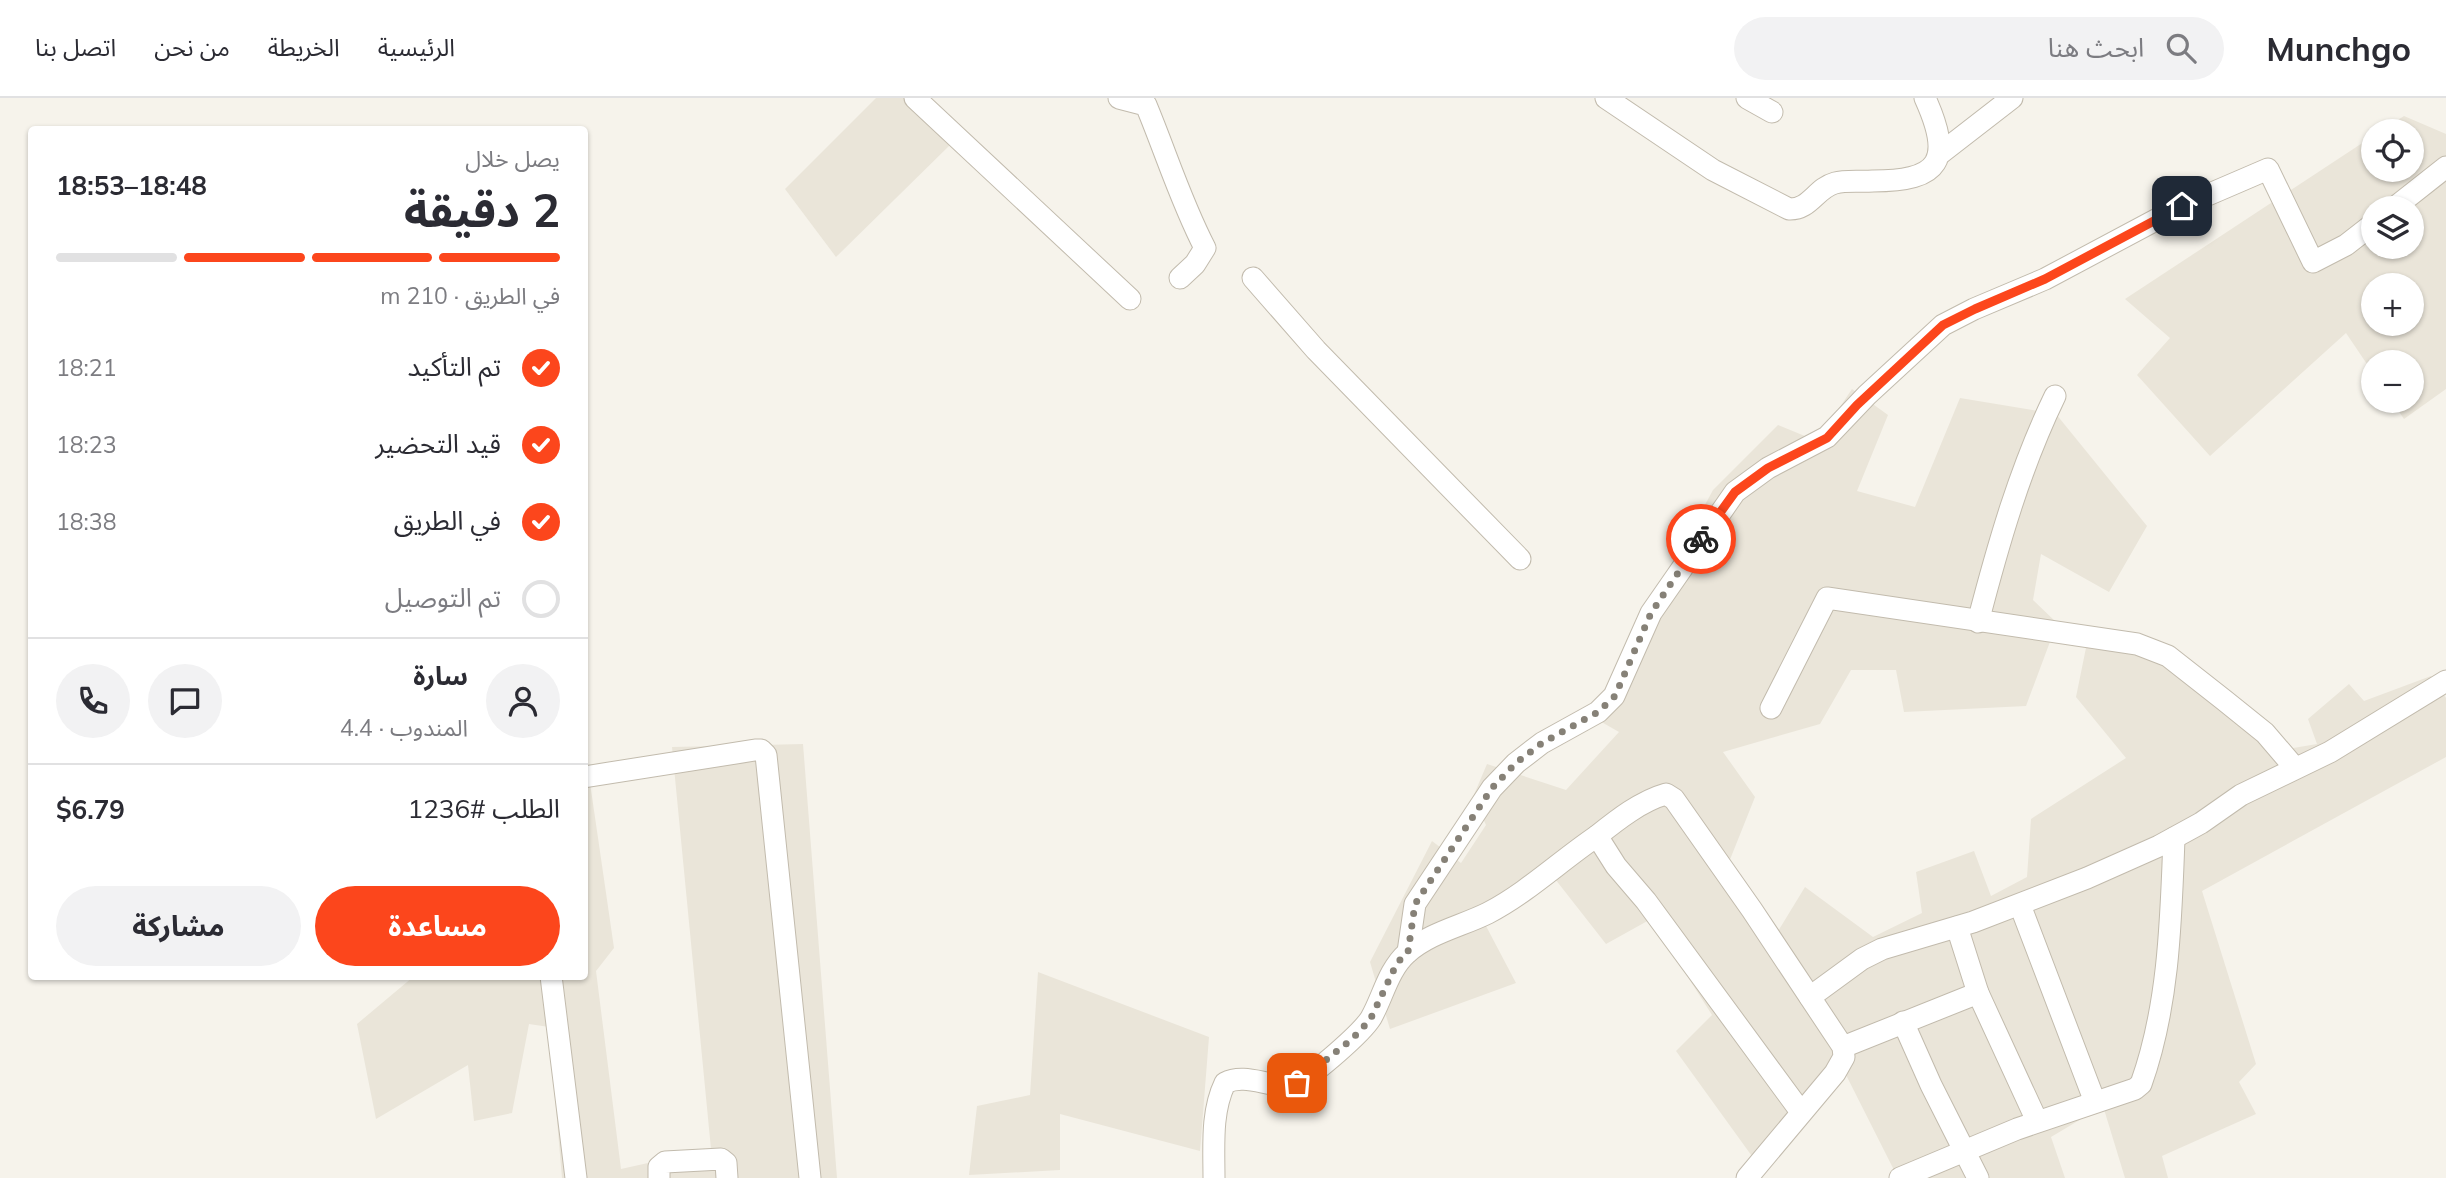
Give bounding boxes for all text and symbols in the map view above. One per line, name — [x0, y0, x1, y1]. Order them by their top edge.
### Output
search box — [1734, 17, 2224, 80]
text: Munchgo — [2266, 28, 2411, 69]
icon: search — [2162, 29, 2200, 67]
text: ابحث هنا — [2048, 31, 2144, 64]
text: اتصل بنا — [35, 32, 116, 62]
text: من نحن — [154, 32, 230, 62]
text: الخريطة — [268, 32, 340, 62]
text: الرئيسية — [378, 32, 455, 62]
map controls — [2361, 119, 2424, 413]
button: locate — [2361, 119, 2424, 182]
text: يصل خلال — [465, 144, 560, 173]
text: 18:48–18:53 — [56, 169, 207, 202]
pin — [2152, 176, 2212, 236]
text: 2 دقيقة — [404, 181, 560, 239]
icon: home — [2163, 187, 2201, 225]
button: layers — [2361, 196, 2424, 259]
button: + — [2361, 273, 2424, 336]
text: في الطريق · 210 m — [380, 281, 560, 310]
icon: check — [522, 349, 560, 387]
text: تم التأكيد — [407, 350, 501, 383]
button: − — [2361, 350, 2424, 413]
text: 18:21 — [56, 353, 116, 382]
icon: check — [522, 426, 560, 464]
text: قيد التحضير — [375, 427, 501, 460]
text: 18:23 — [56, 430, 116, 459]
icon: check — [522, 503, 560, 541]
text: في الطريق — [394, 504, 501, 537]
courier — [1666, 504, 1736, 574]
text: 18:38 — [56, 507, 116, 536]
icon: bike — [1682, 520, 1720, 558]
text: تم التوصيل — [385, 581, 501, 614]
text: سارة — [413, 659, 468, 692]
button: phone — [56, 664, 130, 738]
button: chat — [148, 664, 222, 738]
button: person — [486, 664, 560, 738]
text: المندوب · 4.4 — [340, 713, 468, 742]
text: الطلب #1236 — [408, 792, 560, 825]
text: $6.79 — [56, 793, 125, 826]
button: مشاركة — [56, 886, 301, 966]
button: مساعدة — [315, 886, 560, 966]
pin — [1267, 1053, 1327, 1113]
icon: bag — [1278, 1064, 1316, 1102]

